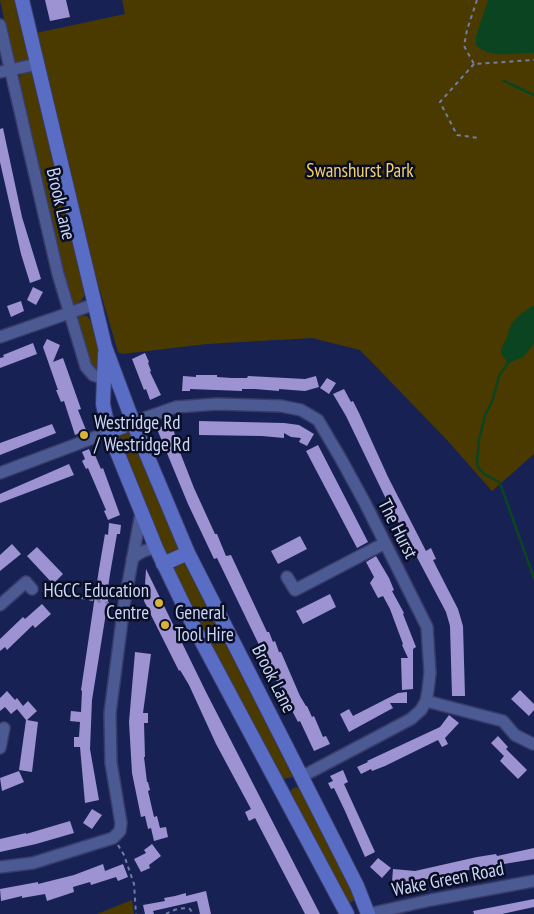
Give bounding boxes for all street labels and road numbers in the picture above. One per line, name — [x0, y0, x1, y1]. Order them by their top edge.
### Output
street label: Brook Lane — [41, 166, 79, 242]
street label: The Hurst — [372, 495, 422, 563]
street label: Brook Lane — [246, 641, 300, 717]
street label: Wake Green Road — [390, 858, 506, 902]

